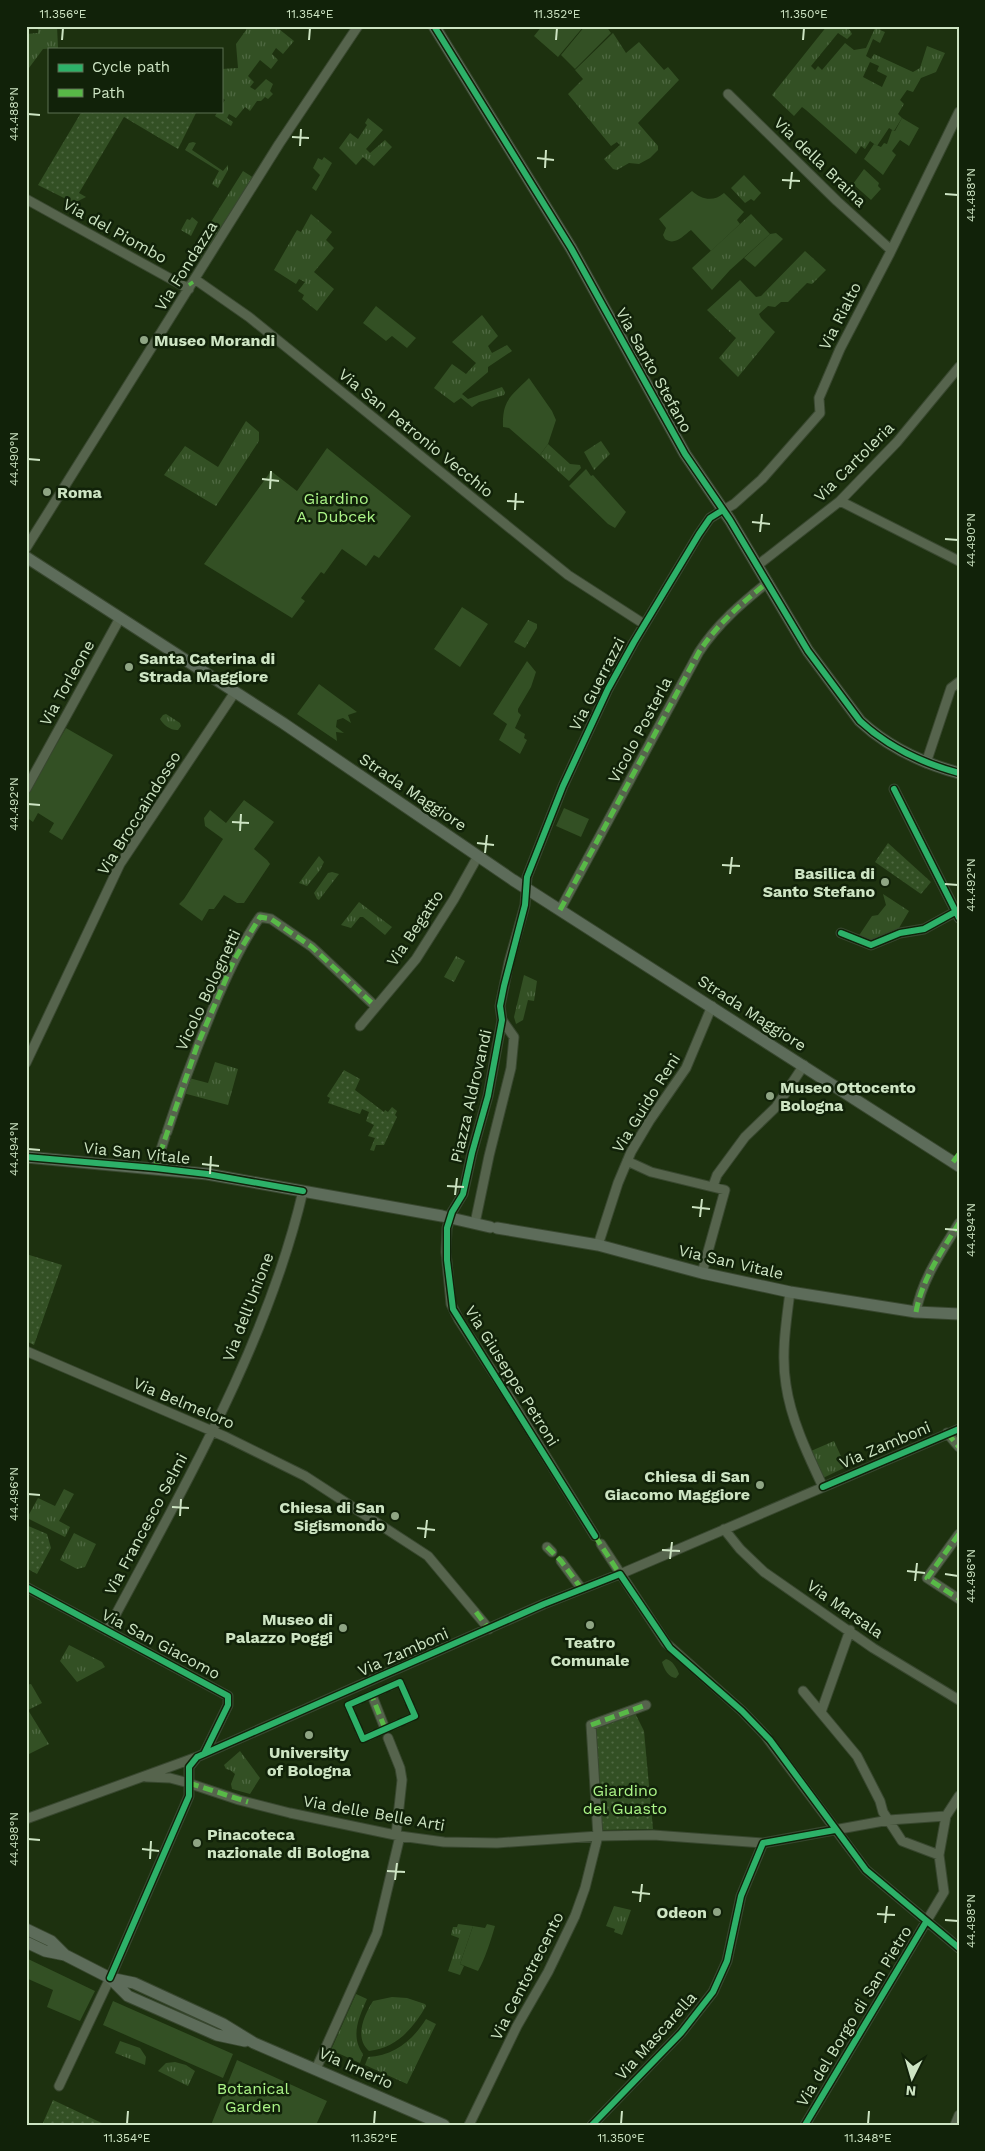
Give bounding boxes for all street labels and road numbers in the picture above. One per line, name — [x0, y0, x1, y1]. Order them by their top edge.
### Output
street label: Via della Braina — [770, 113, 870, 211]
street label: Via del Piombo — [60, 194, 170, 268]
street label: Via Fondazza — [151, 218, 221, 314]
street label: Via Rialto — [815, 279, 865, 353]
street label: Via Santo Stefano — [612, 304, 696, 436]
street label: Via San Petronio Vecchio — [335, 365, 497, 501]
street label: Via Cartoleria — [810, 418, 898, 506]
street label: Via Guerrazzi — [565, 634, 629, 734]
street label: Via Torleone — [36, 637, 98, 729]
street label: Vicolo Posterla — [604, 674, 676, 786]
street label: Via Broccaindosso — [93, 748, 185, 878]
street label: Strada Maggiore — [356, 749, 470, 835]
street label: Via Begatto — [383, 886, 447, 970]
street label: Vicolo Bolognetti — [172, 926, 244, 1054]
street label: Strada Maggiore — [694, 971, 810, 1055]
street label: Piazza Aldrovandi — [446, 1027, 496, 1165]
street label: Via Guido Reni — [608, 1050, 684, 1156]
street label: Via San Vitale — [83, 1138, 191, 1168]
street label: Via San Vitale — [677, 1241, 785, 1283]
street label: Via dell'Unione — [218, 1250, 278, 1364]
street label: Via Giuseppe Petroni — [461, 1302, 563, 1450]
street label: Via Belmeloro — [130, 1373, 238, 1433]
street label: Via Zamboni — [837, 1417, 933, 1473]
street label: Via Francesco Selmi — [101, 1450, 191, 1598]
street label: Via Marsala — [803, 1576, 887, 1642]
street label: Via San Giacomo — [98, 1605, 224, 1683]
street label: Via Zamboni — [355, 1624, 451, 1680]
street label: Via delle Belle Arti — [302, 1791, 446, 1835]
street label: Via Centotrecento — [486, 1909, 568, 2043]
street label: Via del Borgo di San Pietro — [792, 1922, 916, 2110]
street label: Via Mascarella — [611, 1988, 701, 2084]
street label: Via Irnerio — [316, 2043, 396, 2093]

